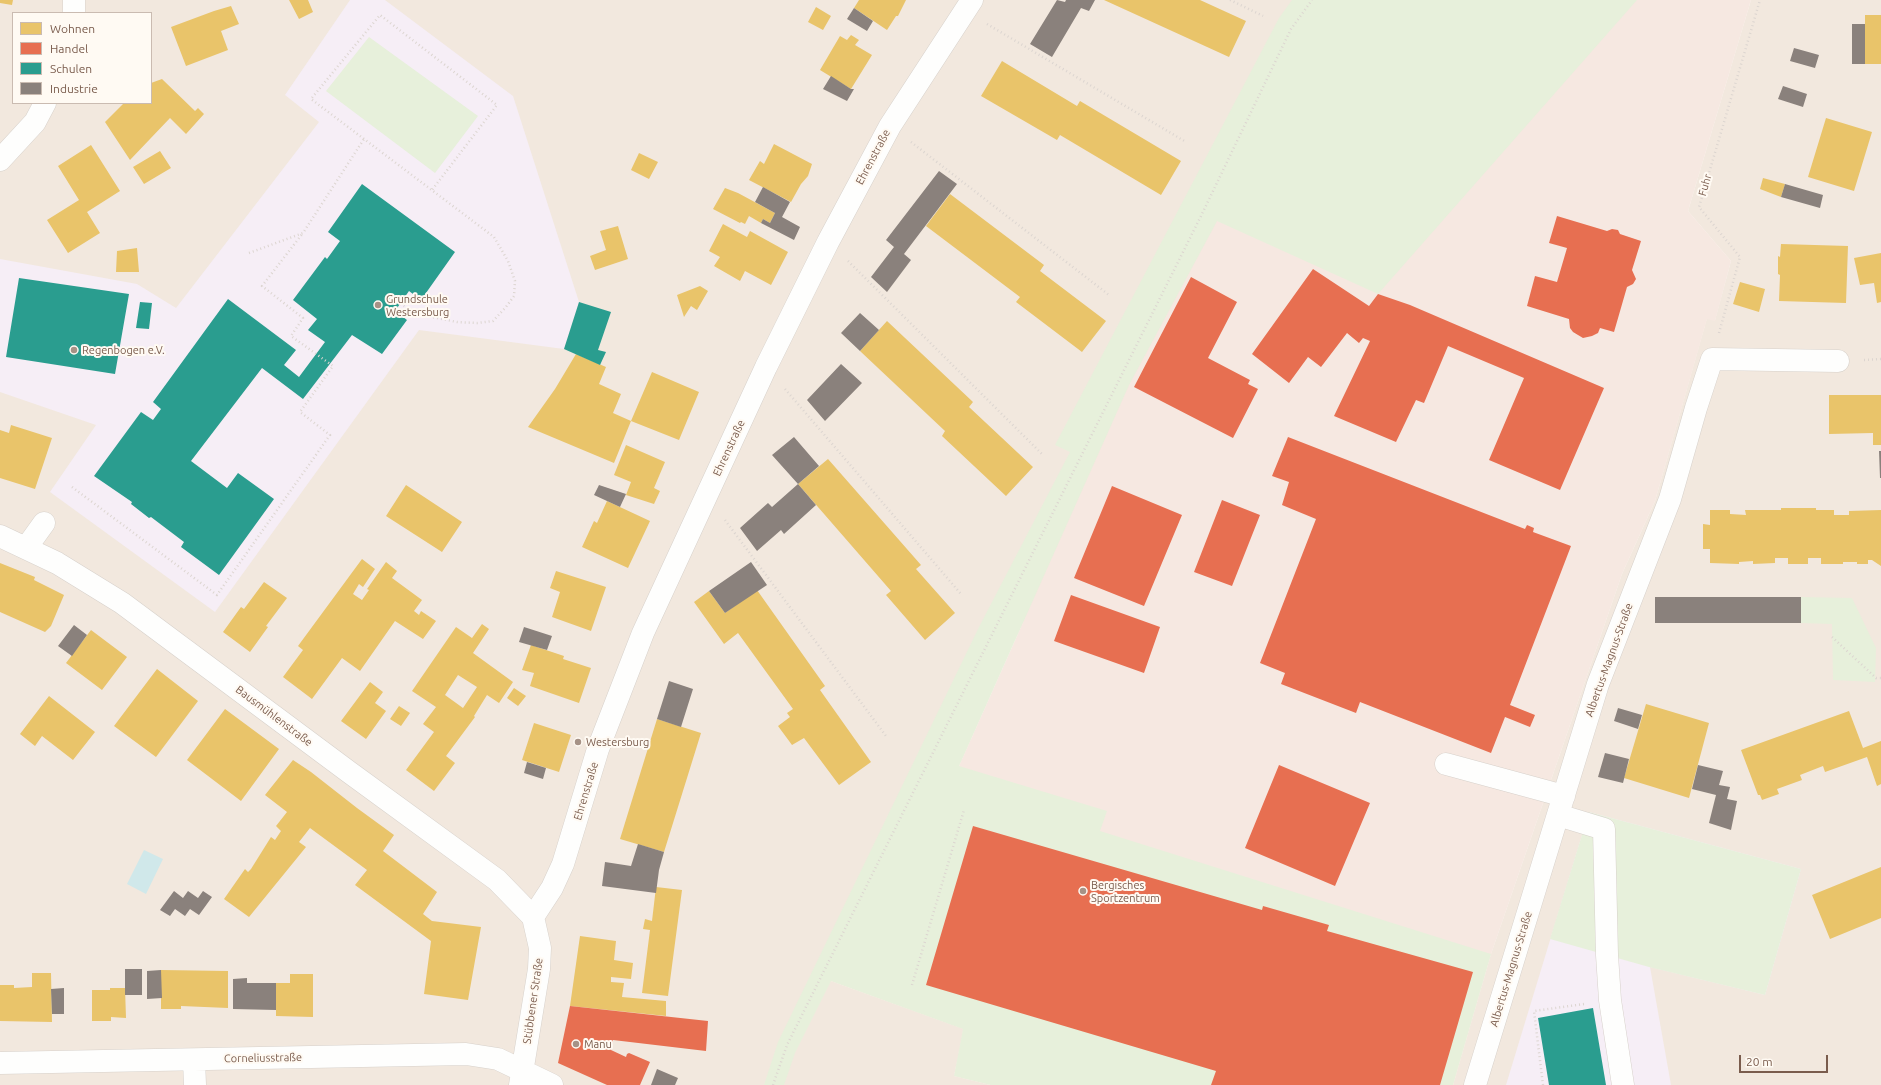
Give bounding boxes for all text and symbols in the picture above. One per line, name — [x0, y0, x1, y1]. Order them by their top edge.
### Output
legend — [12, 12, 152, 104]
text: Wohnen — [50, 22, 95, 35]
text: Handel — [50, 42, 88, 55]
text: Schulen — [50, 62, 92, 75]
text: Industrie — [50, 82, 98, 95]
street label: Ehrenstraße — [853, 127, 893, 187]
street label: Fuhr — [1696, 172, 1714, 198]
place label: Grundschule Westersburg — [386, 292, 449, 318]
marker: Grundschule Westersburg — [373, 300, 383, 310]
place label: Regenbogen e.V. — [82, 343, 165, 357]
marker: Regenbogen e.V. — [69, 345, 79, 355]
street label: Ehrenstraße — [710, 418, 748, 478]
street label: Albertus-Magnus-Straße — [1582, 601, 1636, 719]
street label: Bausmühlenstraße — [233, 683, 315, 749]
place label: Westersburg — [586, 735, 649, 749]
marker: Westersburg — [573, 737, 583, 747]
street label: Ehrenstraße — [571, 760, 601, 822]
place label: Bergisches Sportzentrum — [1091, 878, 1160, 904]
marker: Bergisches Sportzentrum — [1078, 886, 1088, 896]
street label: Albertus-Magnus-Straße — [1487, 910, 1535, 1028]
street label: Stübbener Straße — [520, 957, 546, 1045]
place label: Manu — [584, 1037, 612, 1051]
marker: Manu — [571, 1039, 581, 1049]
scale bar — [1741, 1047, 1830, 1073]
street label: Corneliusstraße — [224, 1051, 302, 1065]
text: 20 m — [1746, 1055, 1773, 1068]

